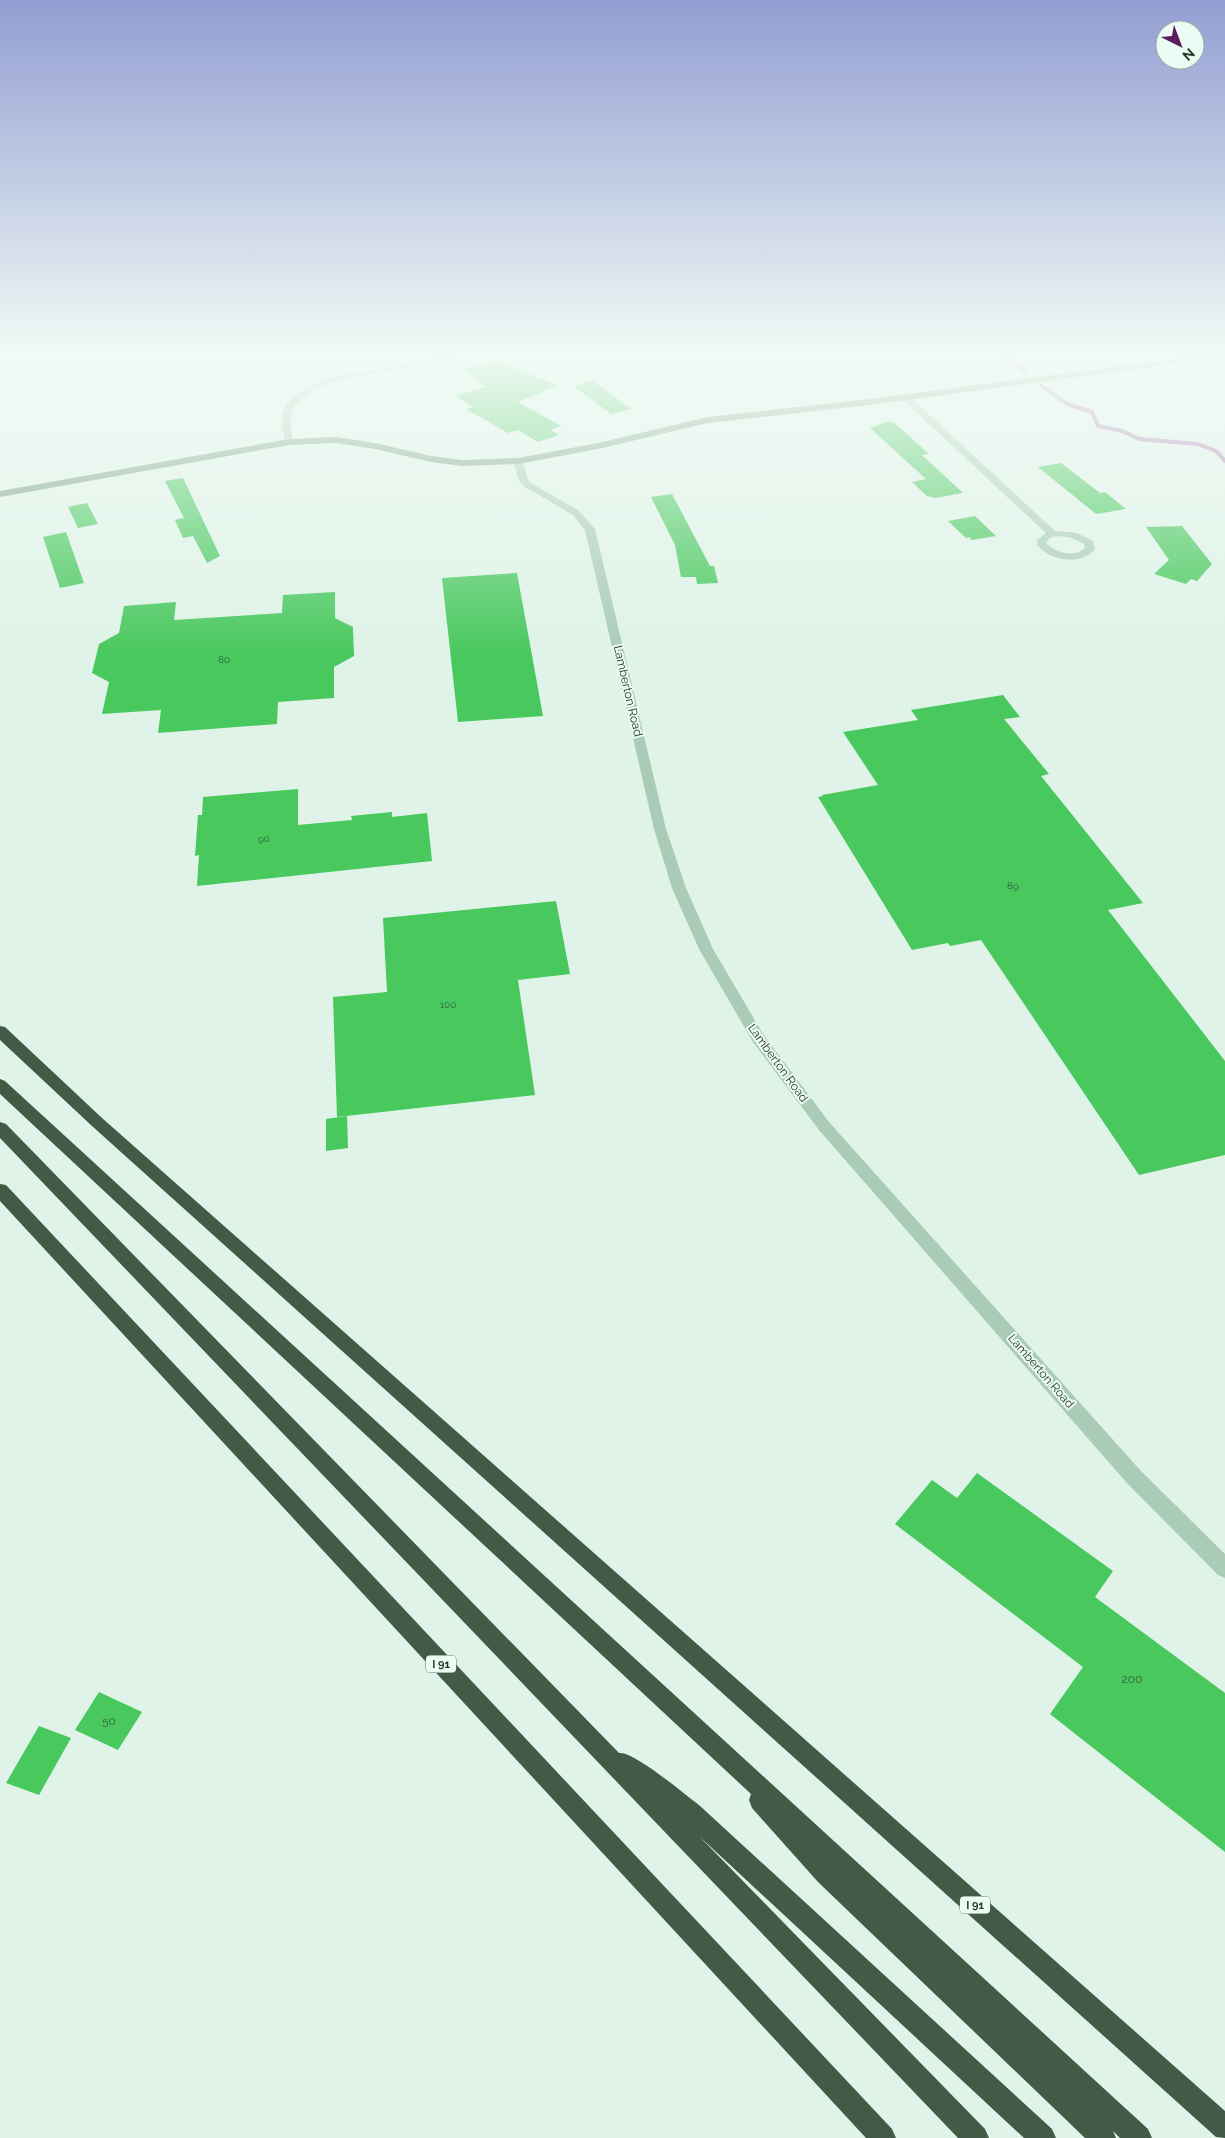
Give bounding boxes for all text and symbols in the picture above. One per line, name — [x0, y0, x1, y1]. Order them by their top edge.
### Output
north arrow — [1155, 20, 1205, 70]
text: N — [1179, 45, 1198, 64]
street label: Lamberton Road — [611, 644, 645, 738]
house number: 80 — [218, 654, 230, 665]
house number: 90 — [258, 833, 270, 844]
house number: 89 — [1007, 880, 1019, 891]
house number: 100 — [440, 999, 456, 1010]
street label: Lamberton Road — [745, 1021, 811, 1105]
street label: Lamberton Road — [1005, 1331, 1077, 1411]
road number: I 91 — [426, 1656, 456, 1672]
house number: 200 — [1122, 1672, 1142, 1686]
house number: 50 — [102, 1714, 116, 1728]
road number: I 91 — [960, 1896, 990, 1914]

